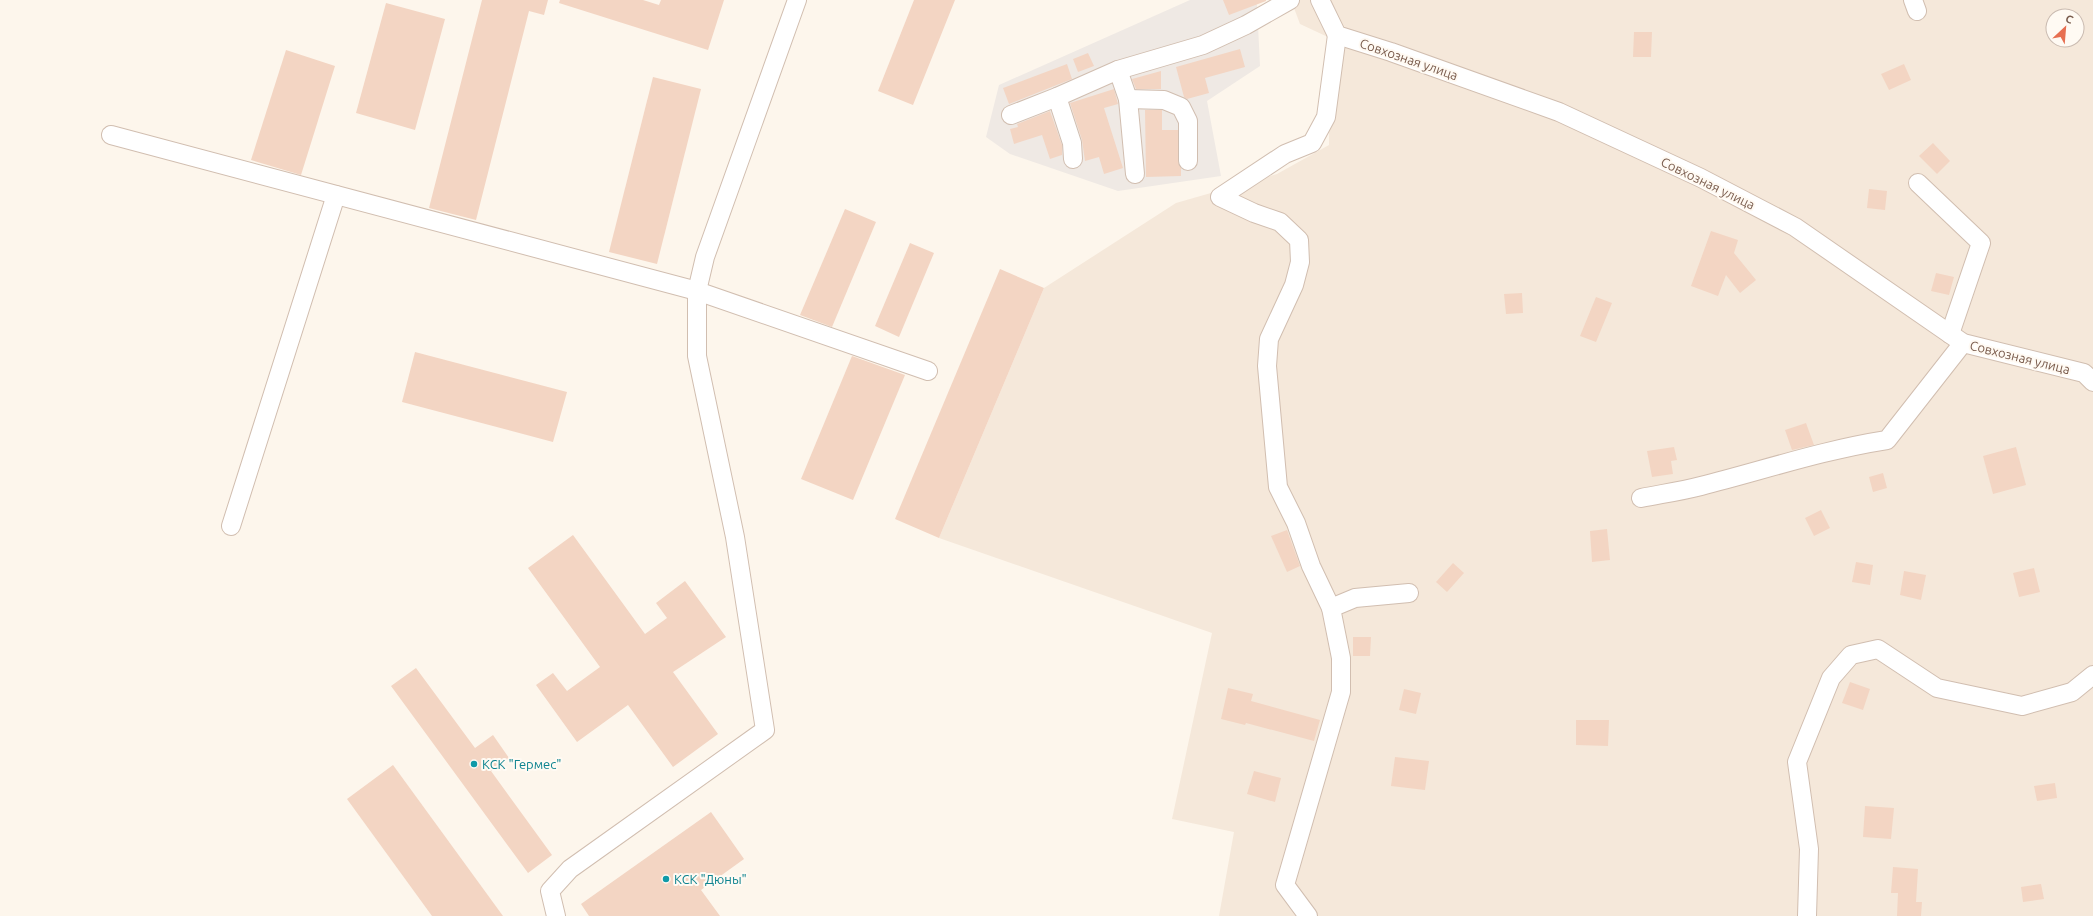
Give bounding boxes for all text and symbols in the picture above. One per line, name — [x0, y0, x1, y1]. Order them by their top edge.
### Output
north arrow — [2045, 8, 2085, 48]
text: С — [2064, 12, 2075, 26]
street label: Совхозная улица — [1358, 36, 1460, 82]
street label: Совхозная улица — [1659, 154, 1757, 212]
street label: Совхозная улица — [1968, 338, 2072, 376]
place label: КСК "Гермес" — [482, 757, 562, 771]
marker: КСК "Гермес" — [469, 759, 479, 769]
place label: КСК "Дюны" — [674, 872, 747, 886]
marker: КСК "Дюны" — [661, 874, 671, 884]

